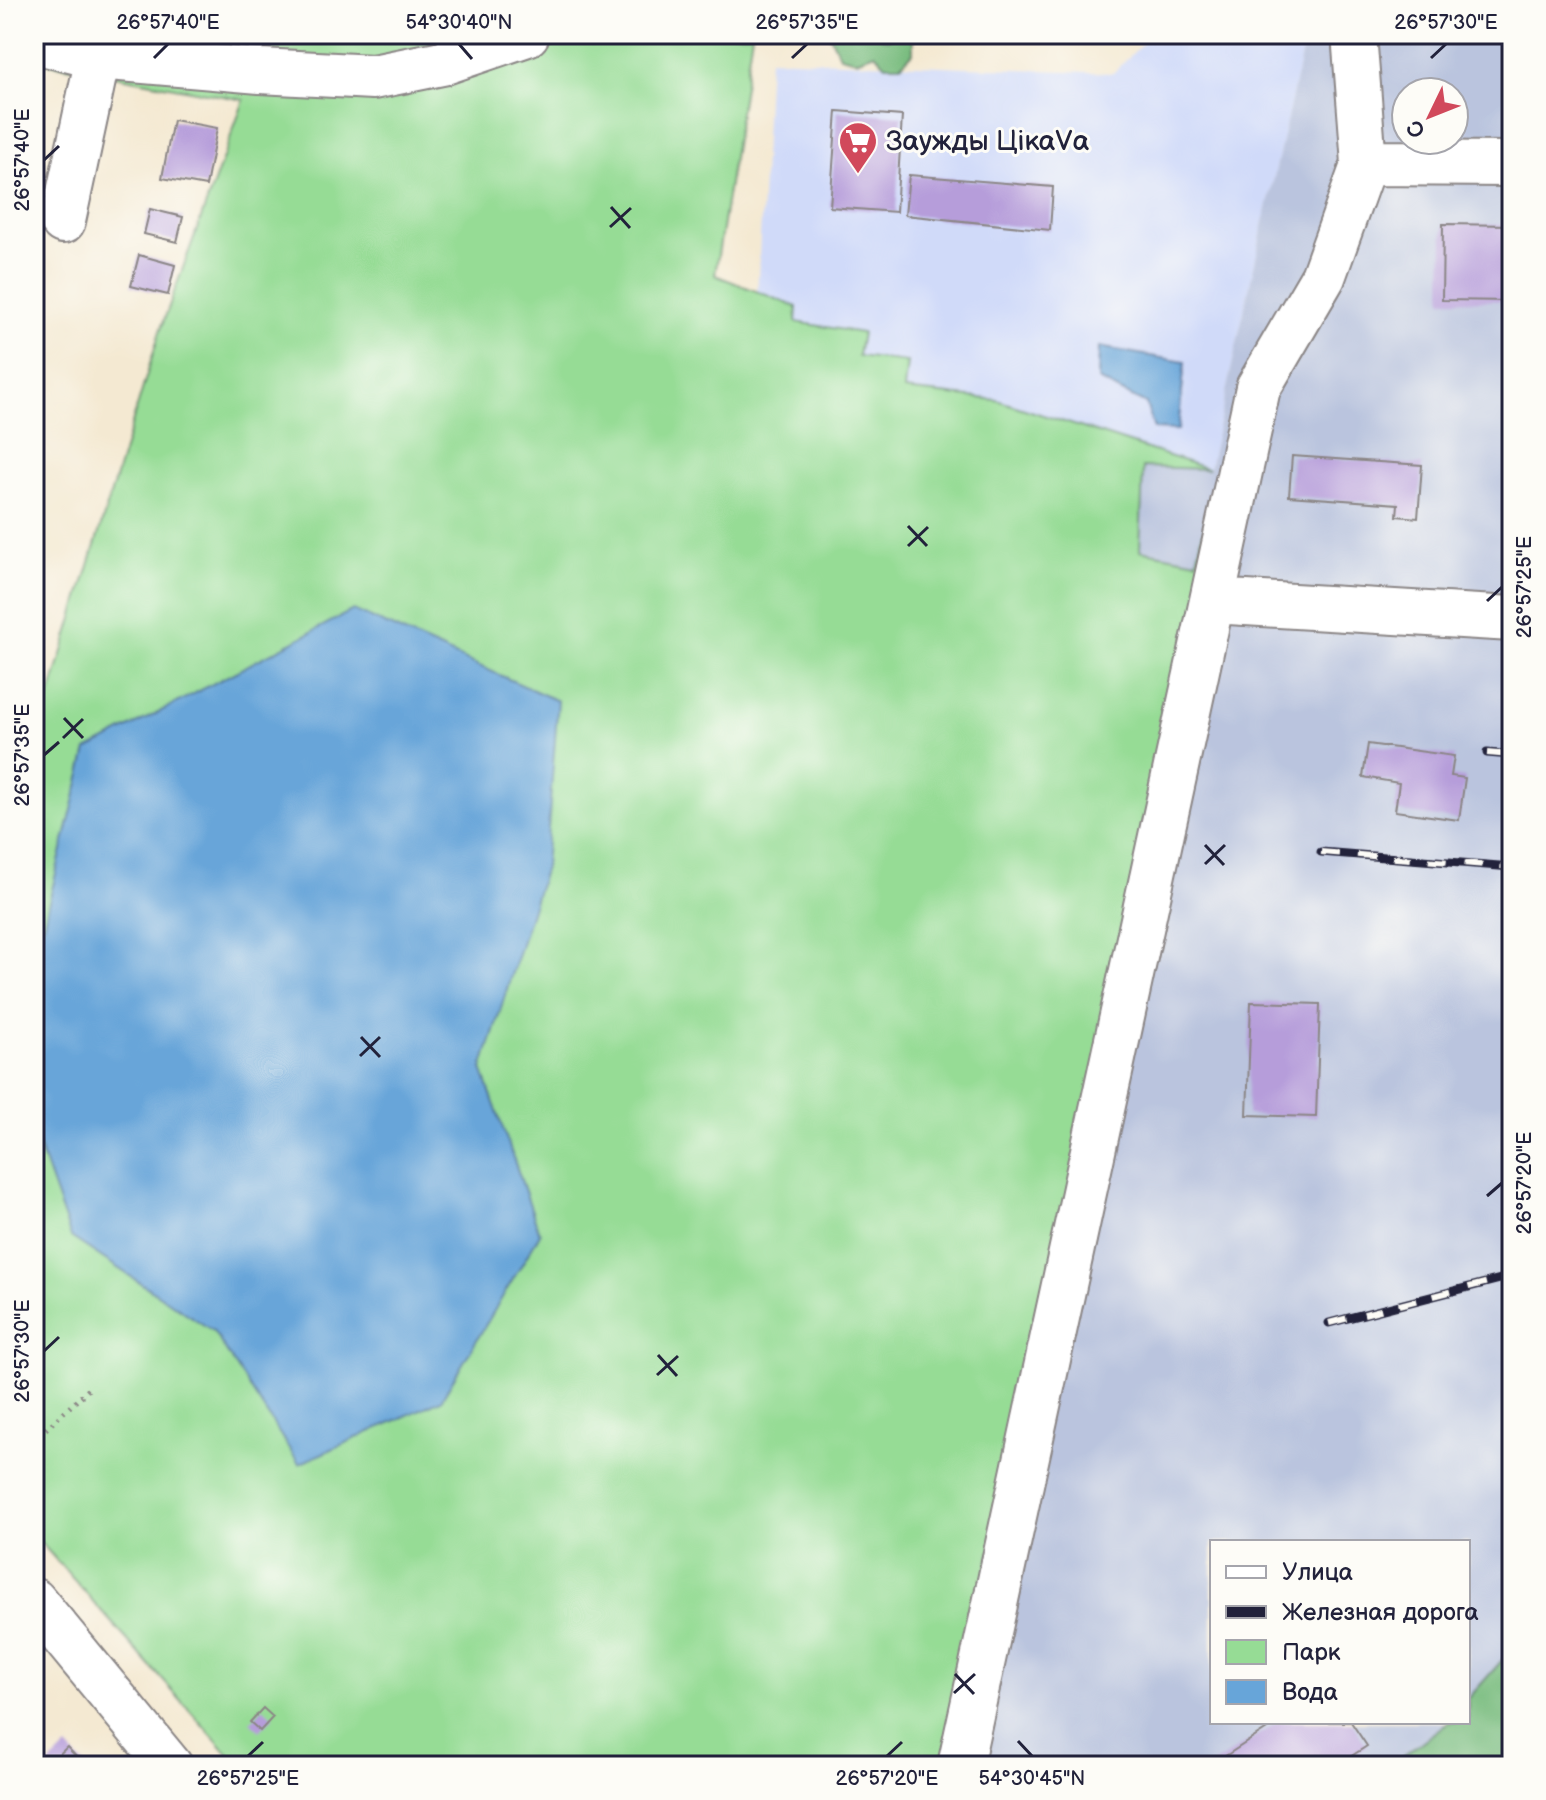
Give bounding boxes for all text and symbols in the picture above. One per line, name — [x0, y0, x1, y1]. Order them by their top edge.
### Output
text: 26°57'40"E — [116, 11, 220, 35]
text: 54°30'40"N — [405, 11, 513, 35]
text: 26°57'35"E — [756, 11, 859, 35]
text: 26°57'30"E — [1394, 11, 1498, 35]
north arrow — [1390, 76, 1470, 156]
text: 26°57'40"E — [11, 108, 35, 212]
text: С — [1401, 114, 1432, 143]
supermarket icon: Заужды ЦікаVа — [837, 120, 879, 175]
place label: Заужды ЦікаVа — [886, 125, 1090, 158]
text: 26°57'25"E — [1513, 536, 1537, 638]
text: 26°57'35"E — [11, 704, 35, 807]
text: 26°57'20"E — [1513, 1132, 1537, 1234]
text: 26°57'30"E — [11, 1299, 35, 1403]
legend — [1210, 1540, 1470, 1724]
text: Улица — [1282, 1558, 1353, 1587]
text: Железная дорога — [1282, 1598, 1479, 1627]
text: Парк — [1282, 1638, 1341, 1667]
text: Вода — [1282, 1678, 1338, 1707]
text: 26°57'25"E — [197, 1767, 299, 1791]
text: 26°57'20"E — [836, 1767, 938, 1791]
text: 54°30'45"N — [979, 1767, 1085, 1791]

